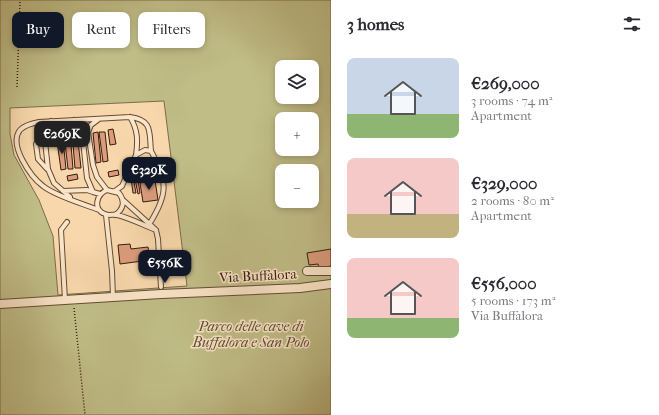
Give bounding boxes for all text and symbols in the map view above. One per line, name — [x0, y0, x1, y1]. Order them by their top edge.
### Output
chip: Buy — [12, 12, 64, 48]
chip: Rent — [72, 12, 130, 48]
chip: Filters — [138, 12, 205, 48]
icon: filters — [621, 13, 643, 35]
text: 3 homes — [347, 14, 404, 34]
map controls — [275, 60, 319, 208]
button: layers — [275, 60, 319, 104]
text: €269,000 — [471, 73, 540, 93]
icon: home — [379, 74, 427, 122]
text: 3 rooms · 74 m² — [471, 93, 552, 108]
text: Apartment — [471, 108, 532, 123]
button: + — [275, 112, 319, 156]
pin: €269K — [34, 121, 90, 155]
text: €269K — [43, 126, 81, 141]
pin: €329K — [121, 157, 177, 191]
text: €329K — [131, 162, 167, 177]
button: − — [275, 164, 319, 208]
text: €329,000 — [471, 173, 537, 193]
icon: home — [379, 174, 427, 222]
text: 2 rooms · 80 m² — [471, 193, 554, 208]
text: Apartment — [471, 208, 532, 223]
pin: €556K — [137, 250, 193, 284]
text: €556K — [147, 255, 183, 270]
street label: Via Buffalora — [218, 265, 298, 287]
text: €556,000 — [471, 273, 537, 293]
icon: home — [379, 274, 427, 322]
text: 5 rooms · 173 m² — [471, 293, 555, 308]
text: Via Buffalora — [471, 308, 543, 323]
park label: Parco delle cave di Buffalora e San Polo — [191, 318, 310, 351]

